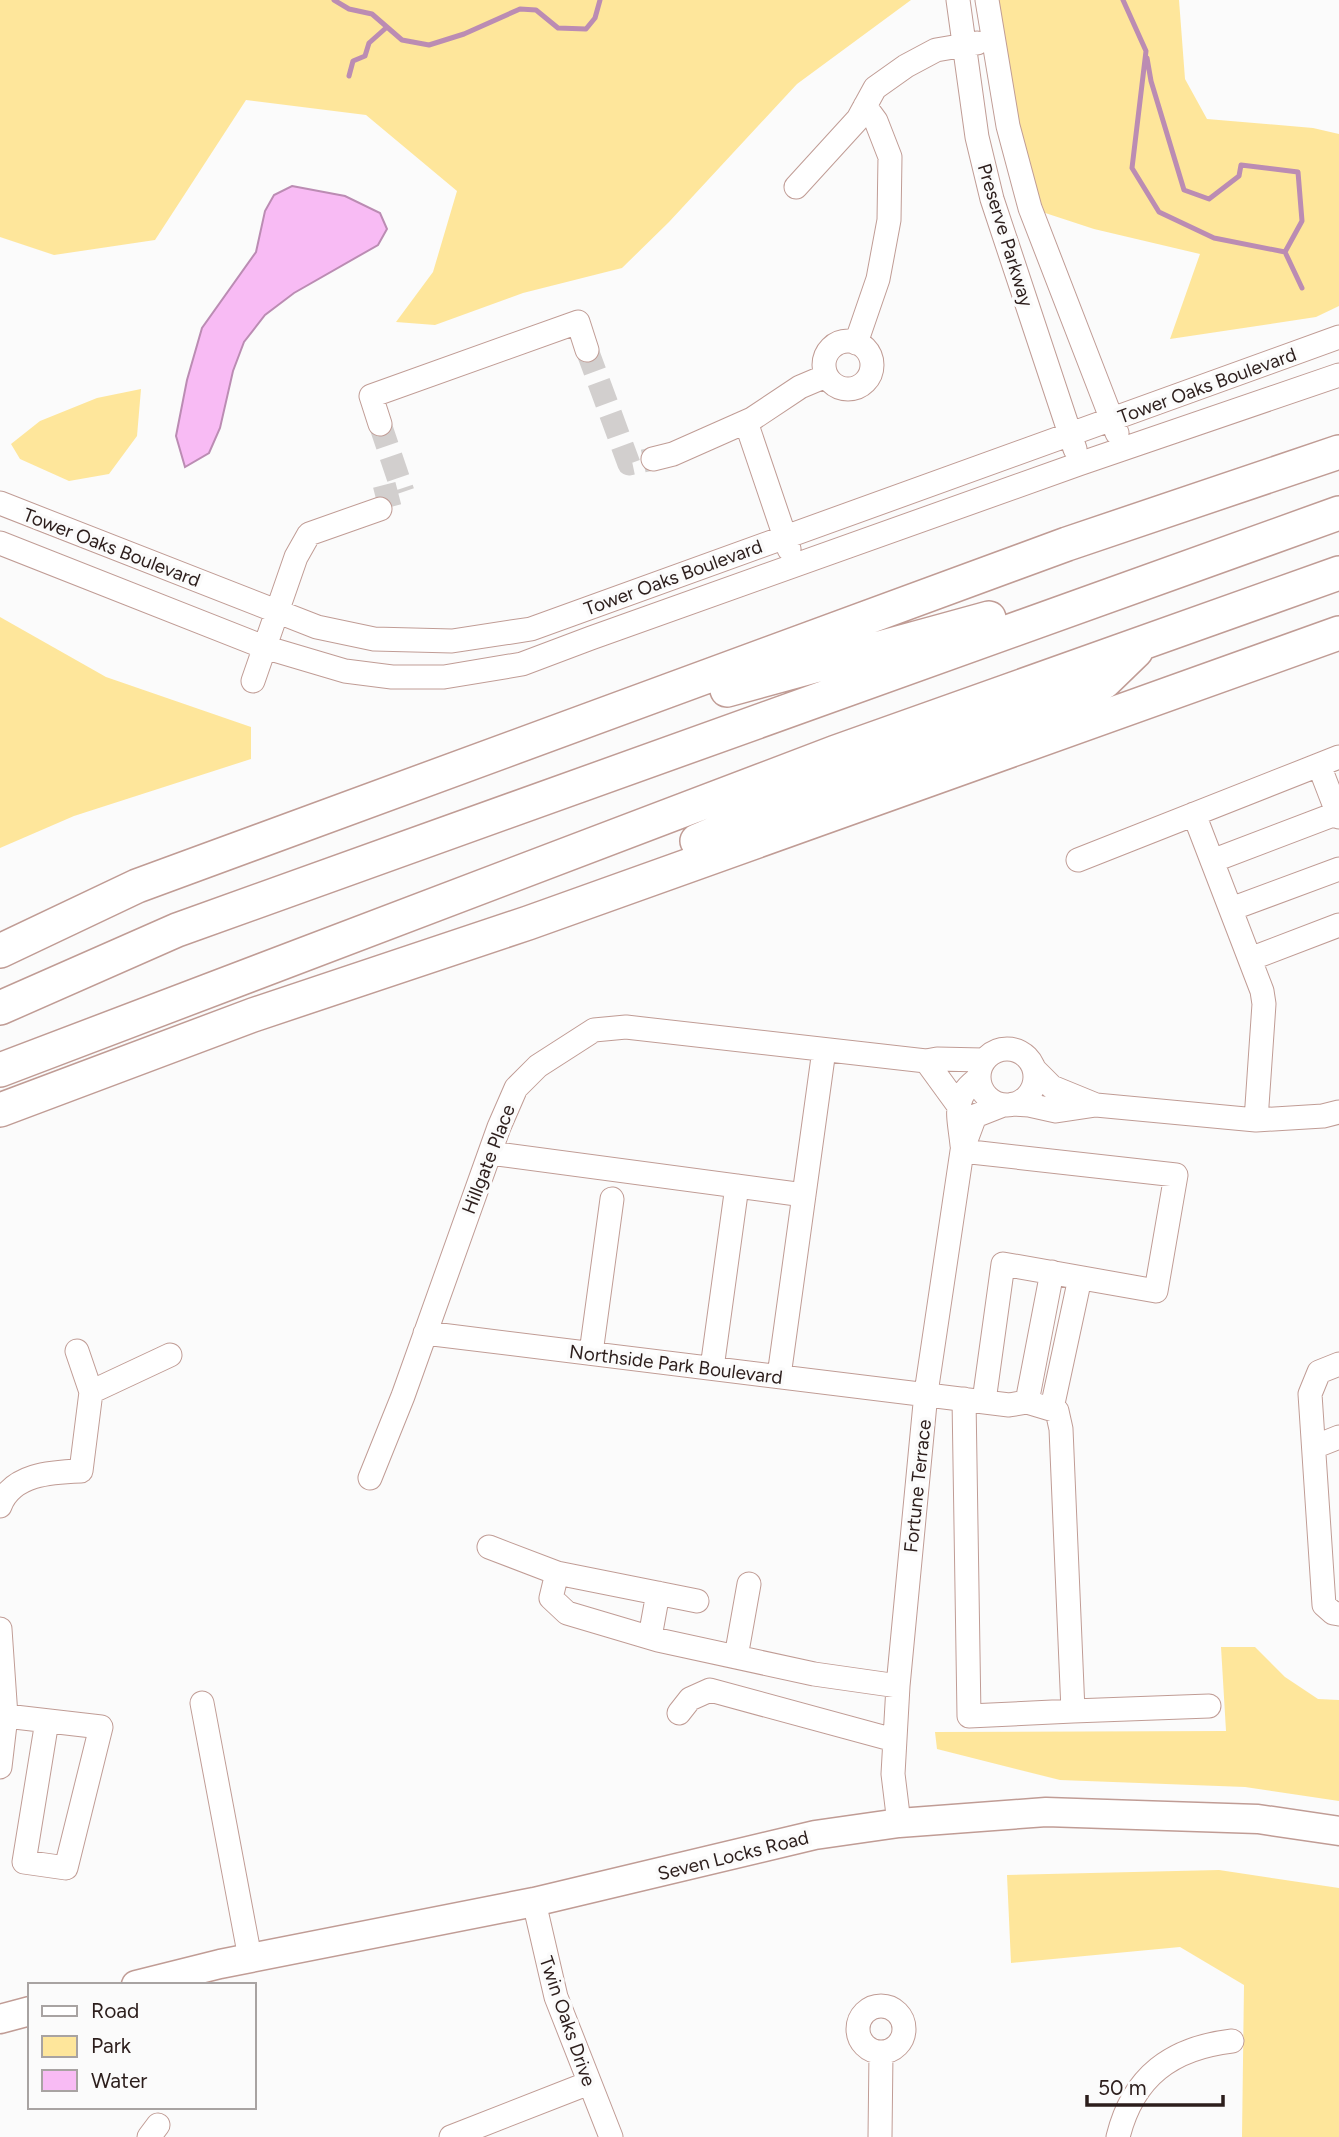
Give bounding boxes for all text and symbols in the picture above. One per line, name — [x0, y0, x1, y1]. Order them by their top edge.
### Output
street label: Preserve Parkway — [973, 161, 1038, 309]
street label: Tower Oaks Boulevard — [1115, 343, 1299, 428]
street label: Tower Oaks Boulevard — [20, 503, 204, 592]
street label: Tower Oaks Boulevard — [581, 535, 765, 620]
street label: Hillgate Place — [457, 1101, 520, 1217]
street label: Northside Park Boulevard — [568, 1340, 784, 1389]
street label: Fortune Terrace — [899, 1418, 936, 1554]
street label: Seven Locks Road — [655, 1826, 811, 1885]
street label: Twin Oaks Drive — [535, 1953, 601, 2089]
legend — [28, 1983, 256, 2109]
text: Road — [91, 1998, 139, 2023]
text: Park — [91, 2033, 132, 2058]
scale bar — [1087, 2064, 1224, 2108]
text: Water — [91, 2068, 147, 2093]
text: 50 m — [1098, 2075, 1147, 2100]

